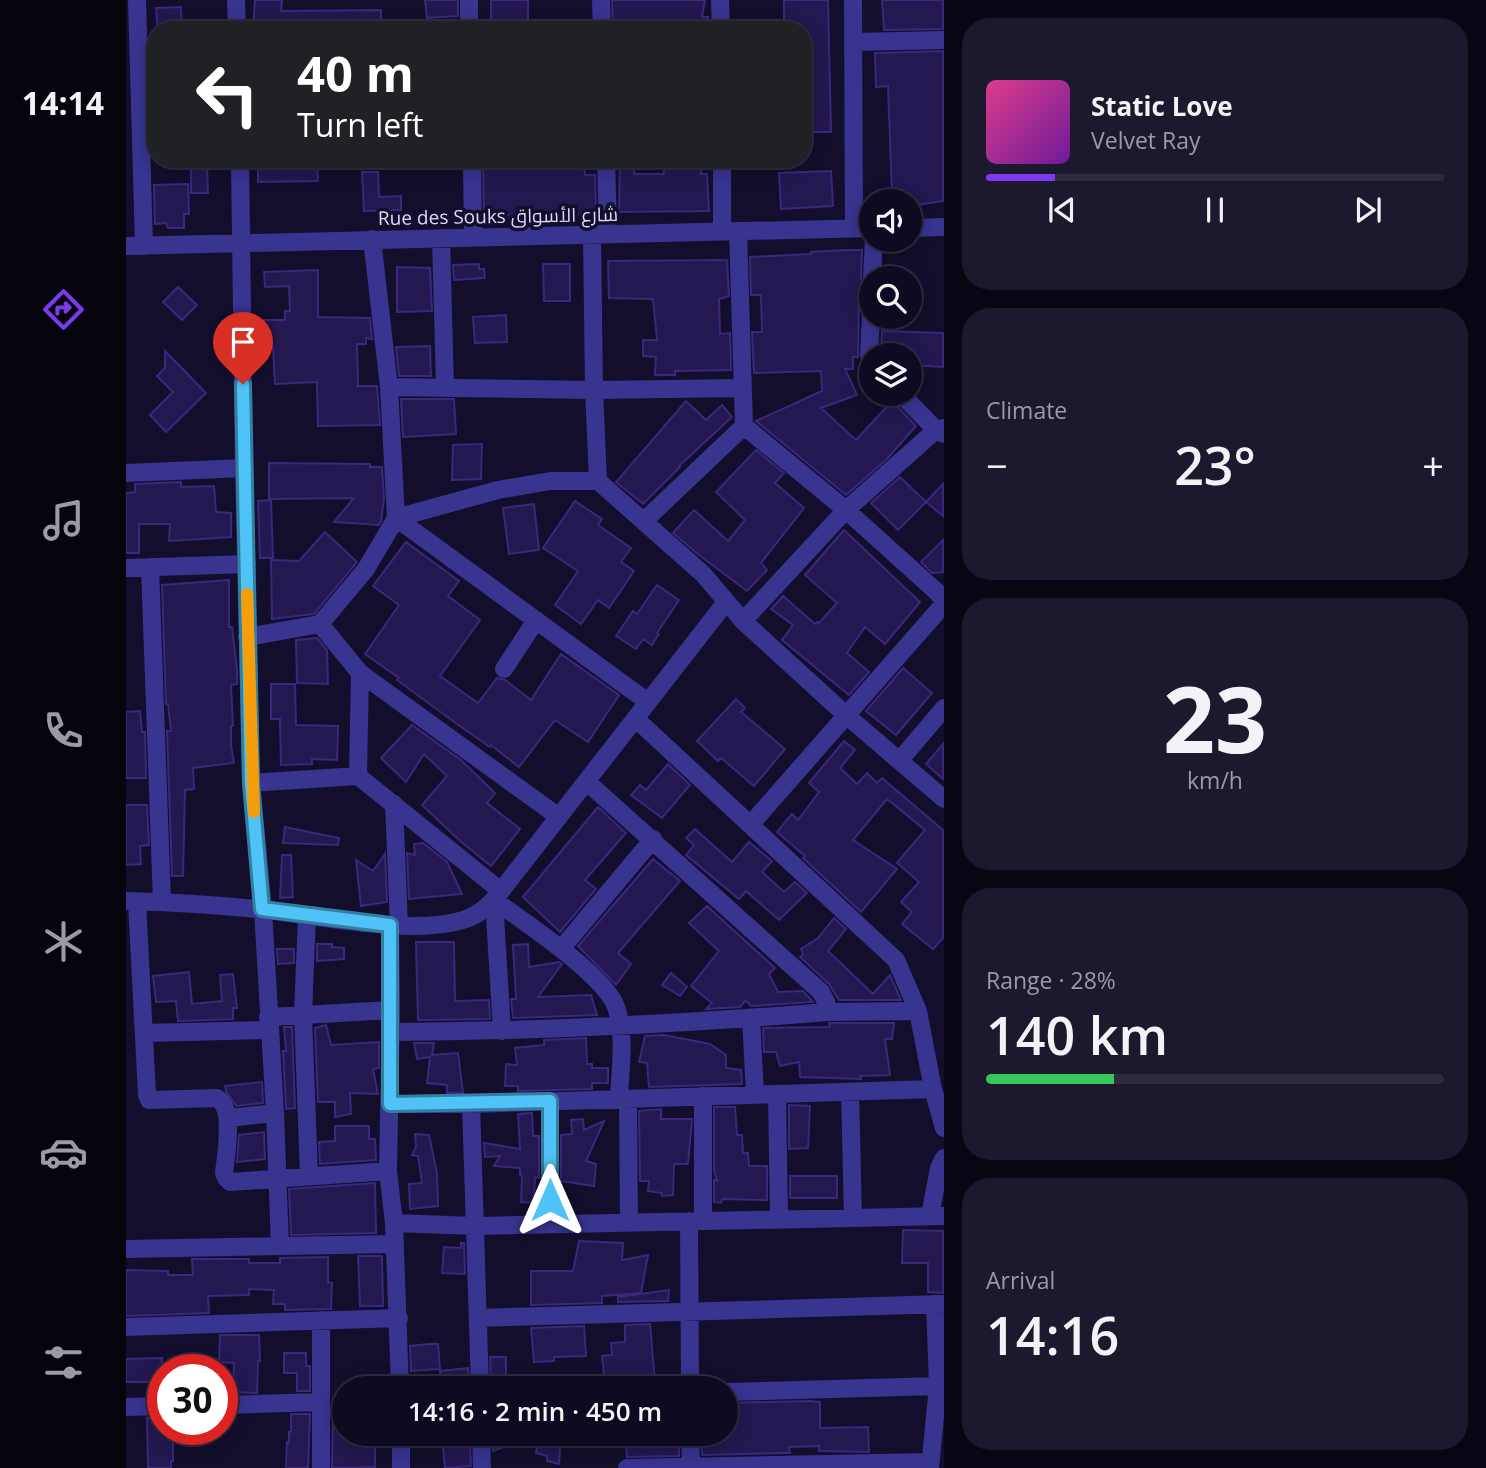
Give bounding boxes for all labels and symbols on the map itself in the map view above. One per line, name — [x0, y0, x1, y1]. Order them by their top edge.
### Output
street label: Rue des Souks شارع الأسواق — [378, 201, 618, 232]
pin — [213, 312, 273, 384]
position arrow — [513, 1163, 587, 1237]
speed limit sign: 30 — [147, 1354, 238, 1445]

